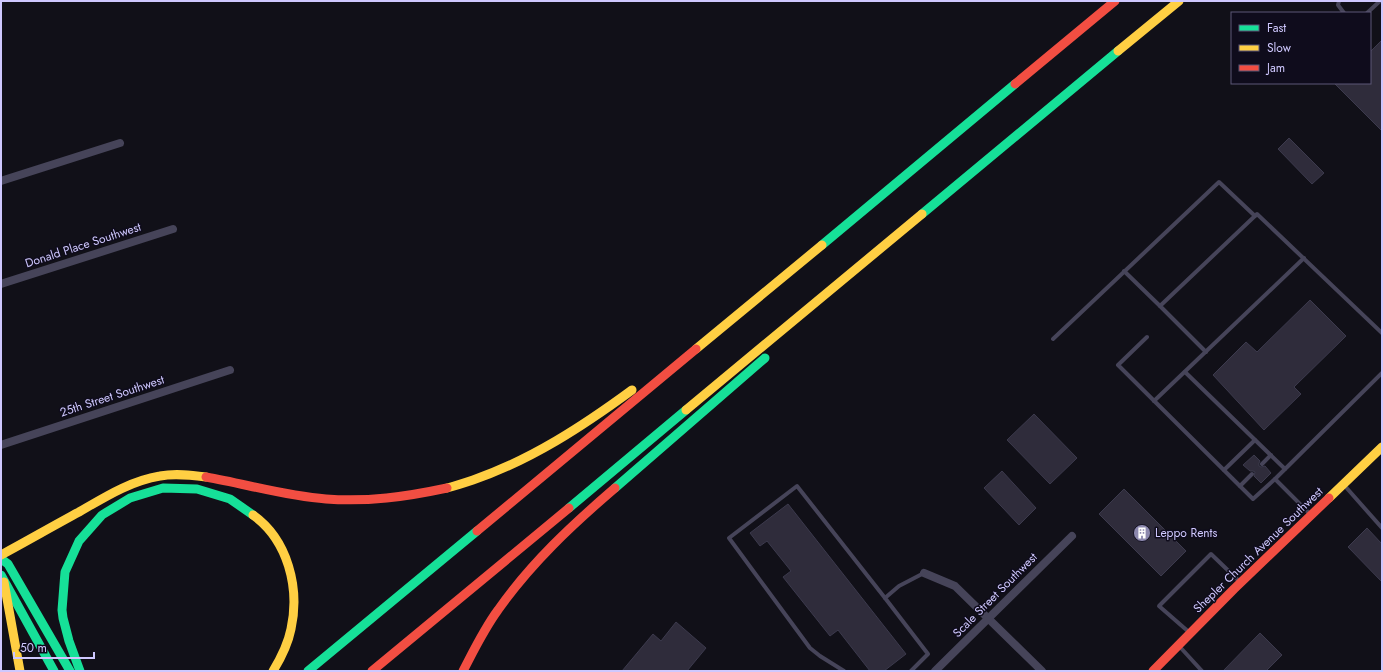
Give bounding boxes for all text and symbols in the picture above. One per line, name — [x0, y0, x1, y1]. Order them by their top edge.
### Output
legend — [1231, 12, 1371, 84]
text: Fast — [1267, 19, 1286, 37]
text: Slow — [1267, 39, 1292, 57]
text: Jam — [1265, 59, 1285, 77]
street label: Donald Place Southwest — [23, 218, 143, 272]
street label: 25th Street Southwest — [57, 371, 167, 421]
street label: Shepler Church Avenue Southwest — [1189, 483, 1327, 617]
building icon: Leppo Rents — [1132, 523, 1152, 543]
place label: Leppo Rents — [1155, 524, 1217, 542]
street label: Scale Street Southwest — [949, 549, 1041, 641]
scale bar — [14, 634, 94, 660]
text: 50 m — [20, 639, 47, 657]

